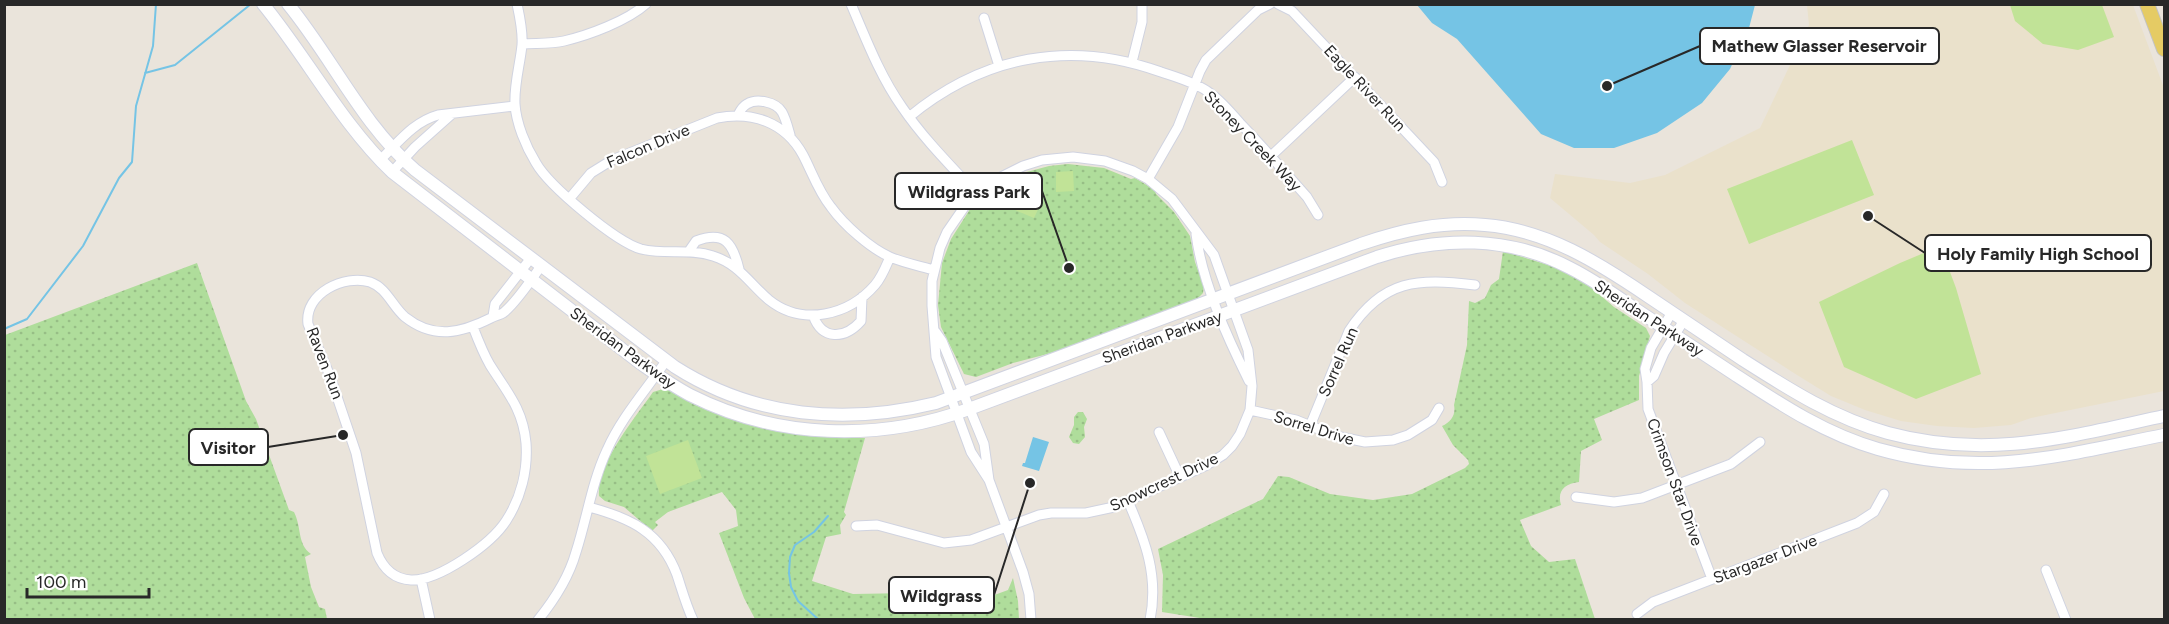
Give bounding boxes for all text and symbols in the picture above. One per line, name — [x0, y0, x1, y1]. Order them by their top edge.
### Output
callout: Mathew Glasser Reservoir — [1700, 28, 1939, 64]
text: Mathew Glasser Reservoir — [1711, 35, 1927, 57]
street label: Eagle River Run — [1320, 41, 1410, 135]
street label: Stoney Creek Way — [1200, 87, 1306, 196]
street label: Falcon Drive — [604, 120, 692, 172]
callout: Wildgrass Park — [895, 173, 1042, 209]
text: Wildgrass Park — [908, 181, 1031, 203]
callout: Holy Family High School — [1925, 235, 2151, 271]
text: Holy Family High School — [1937, 243, 2139, 265]
street label: Sheridan Parkway — [1591, 276, 1708, 361]
street label: Sheridan Parkway — [566, 303, 680, 393]
street label: Sheridan Parkway — [1099, 306, 1225, 368]
street label: Raven Run — [303, 324, 347, 402]
street label: Sorrel Run — [1314, 324, 1362, 400]
street label: Sorrel Drive — [1271, 407, 1357, 449]
street label: Crimson Star Drive — [1643, 416, 1707, 549]
callout: Visitor — [189, 429, 268, 465]
text: Visitor — [200, 437, 256, 459]
street label: Snowcrest Drive — [1107, 448, 1221, 515]
street label: Stargazer Drive — [1710, 530, 1820, 588]
scale bar — [27, 561, 148, 599]
text: 100 m — [36, 571, 86, 593]
callout: Wildgrass — [889, 577, 994, 613]
text: Wildgrass — [900, 585, 982, 607]

